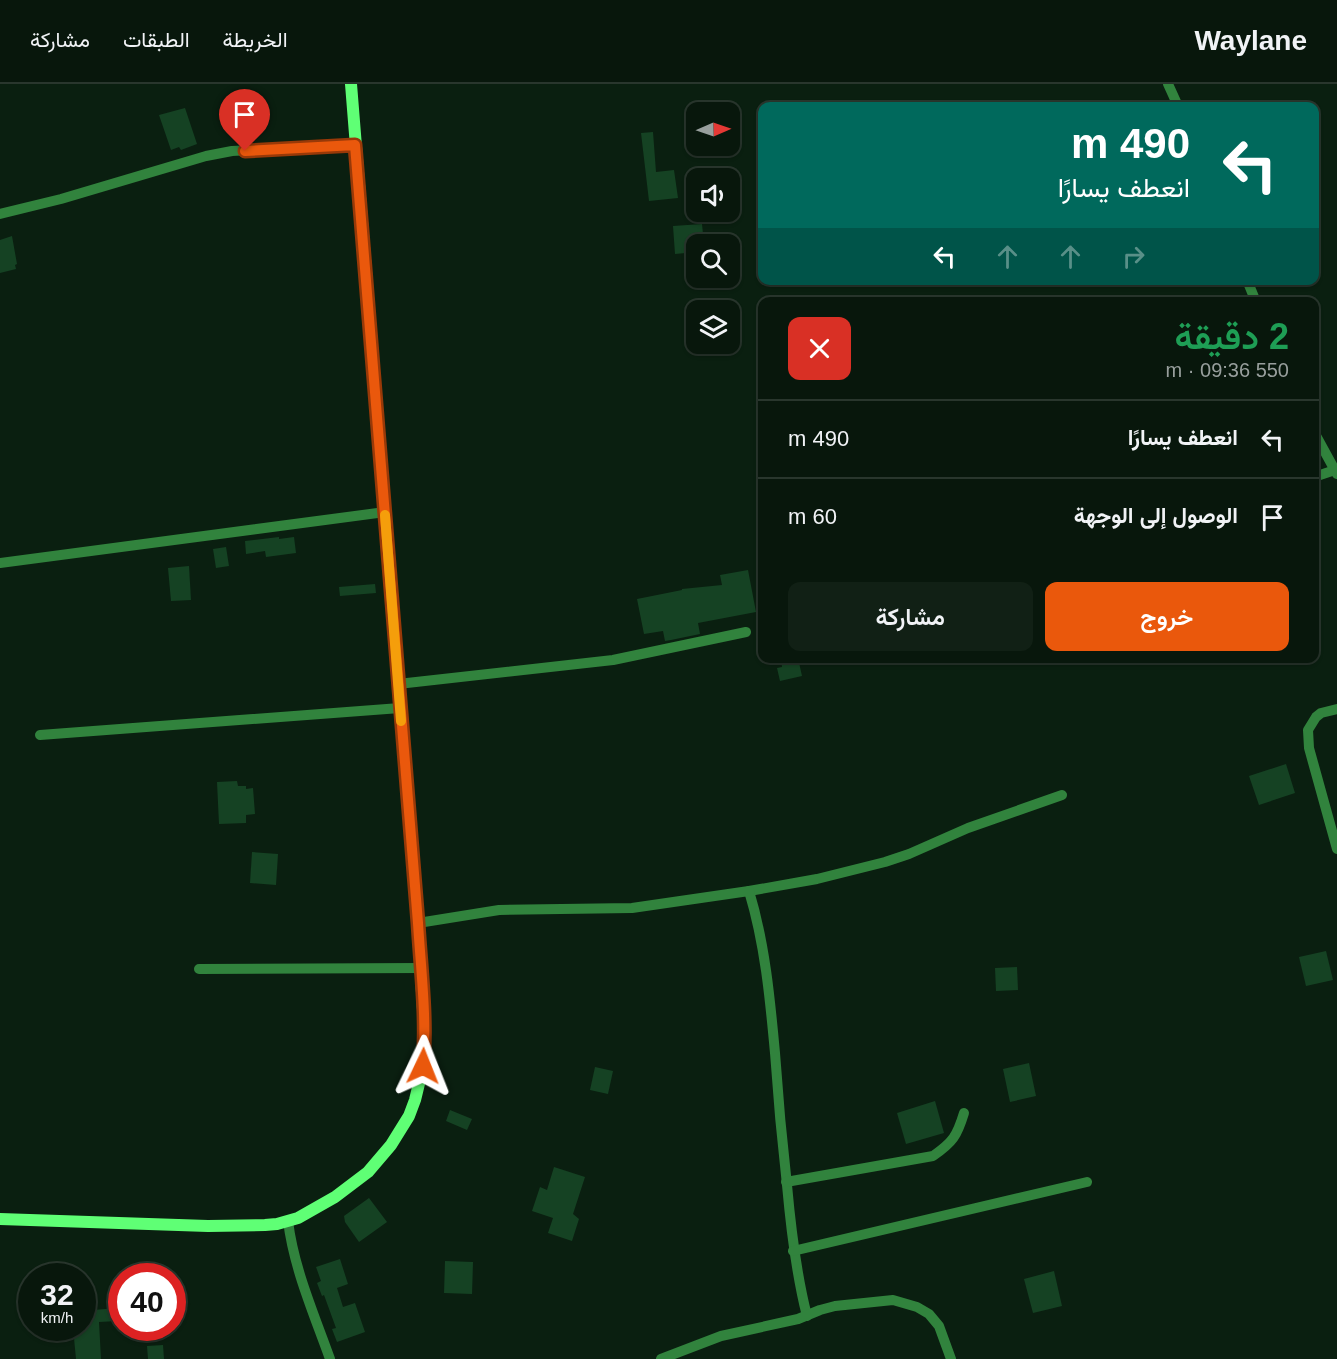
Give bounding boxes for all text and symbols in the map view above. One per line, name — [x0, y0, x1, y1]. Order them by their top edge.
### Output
text: Waylane — [1194, 25, 1307, 56]
text: مشاركة — [30, 28, 90, 51]
text: الطبقات — [123, 28, 190, 51]
text: الخريطة — [223, 28, 288, 51]
pin — [219, 89, 270, 151]
icon: arrive — [228, 98, 261, 131]
north arrow — [686, 102, 740, 156]
map controls — [686, 102, 740, 354]
text: 490 m — [1071, 120, 1190, 167]
icon: left — [1211, 126, 1289, 204]
button: sound — [686, 168, 740, 222]
text: انعطف يسارًا — [1058, 173, 1190, 203]
button: search — [686, 234, 740, 288]
icon: left — [928, 240, 961, 273]
icon: ahead — [991, 240, 1024, 273]
icon: ahead — [1054, 240, 1087, 273]
icon: right — [1117, 240, 1150, 273]
button: layers — [686, 300, 740, 354]
text: 2 دقيقة — [1174, 316, 1289, 357]
button: close — [788, 317, 851, 380]
text: 550 m · 09:36 — [1166, 359, 1289, 381]
icon: left — [1256, 423, 1289, 456]
text: انعطف يسارًا — [1128, 425, 1238, 450]
text: 490 m — [788, 426, 849, 451]
icon: arrive — [1256, 501, 1289, 534]
text: الوصول إلى الوجهة — [1074, 503, 1238, 528]
text: 60 m — [788, 504, 837, 529]
button: مشاركة — [788, 582, 1033, 651]
button: خروج — [1045, 582, 1289, 651]
position arrow — [391, 1034, 455, 1098]
speed limit sign: 40 — [108, 1263, 186, 1341]
text: 32 — [40, 1278, 74, 1311]
text: km/h — [41, 1309, 73, 1326]

